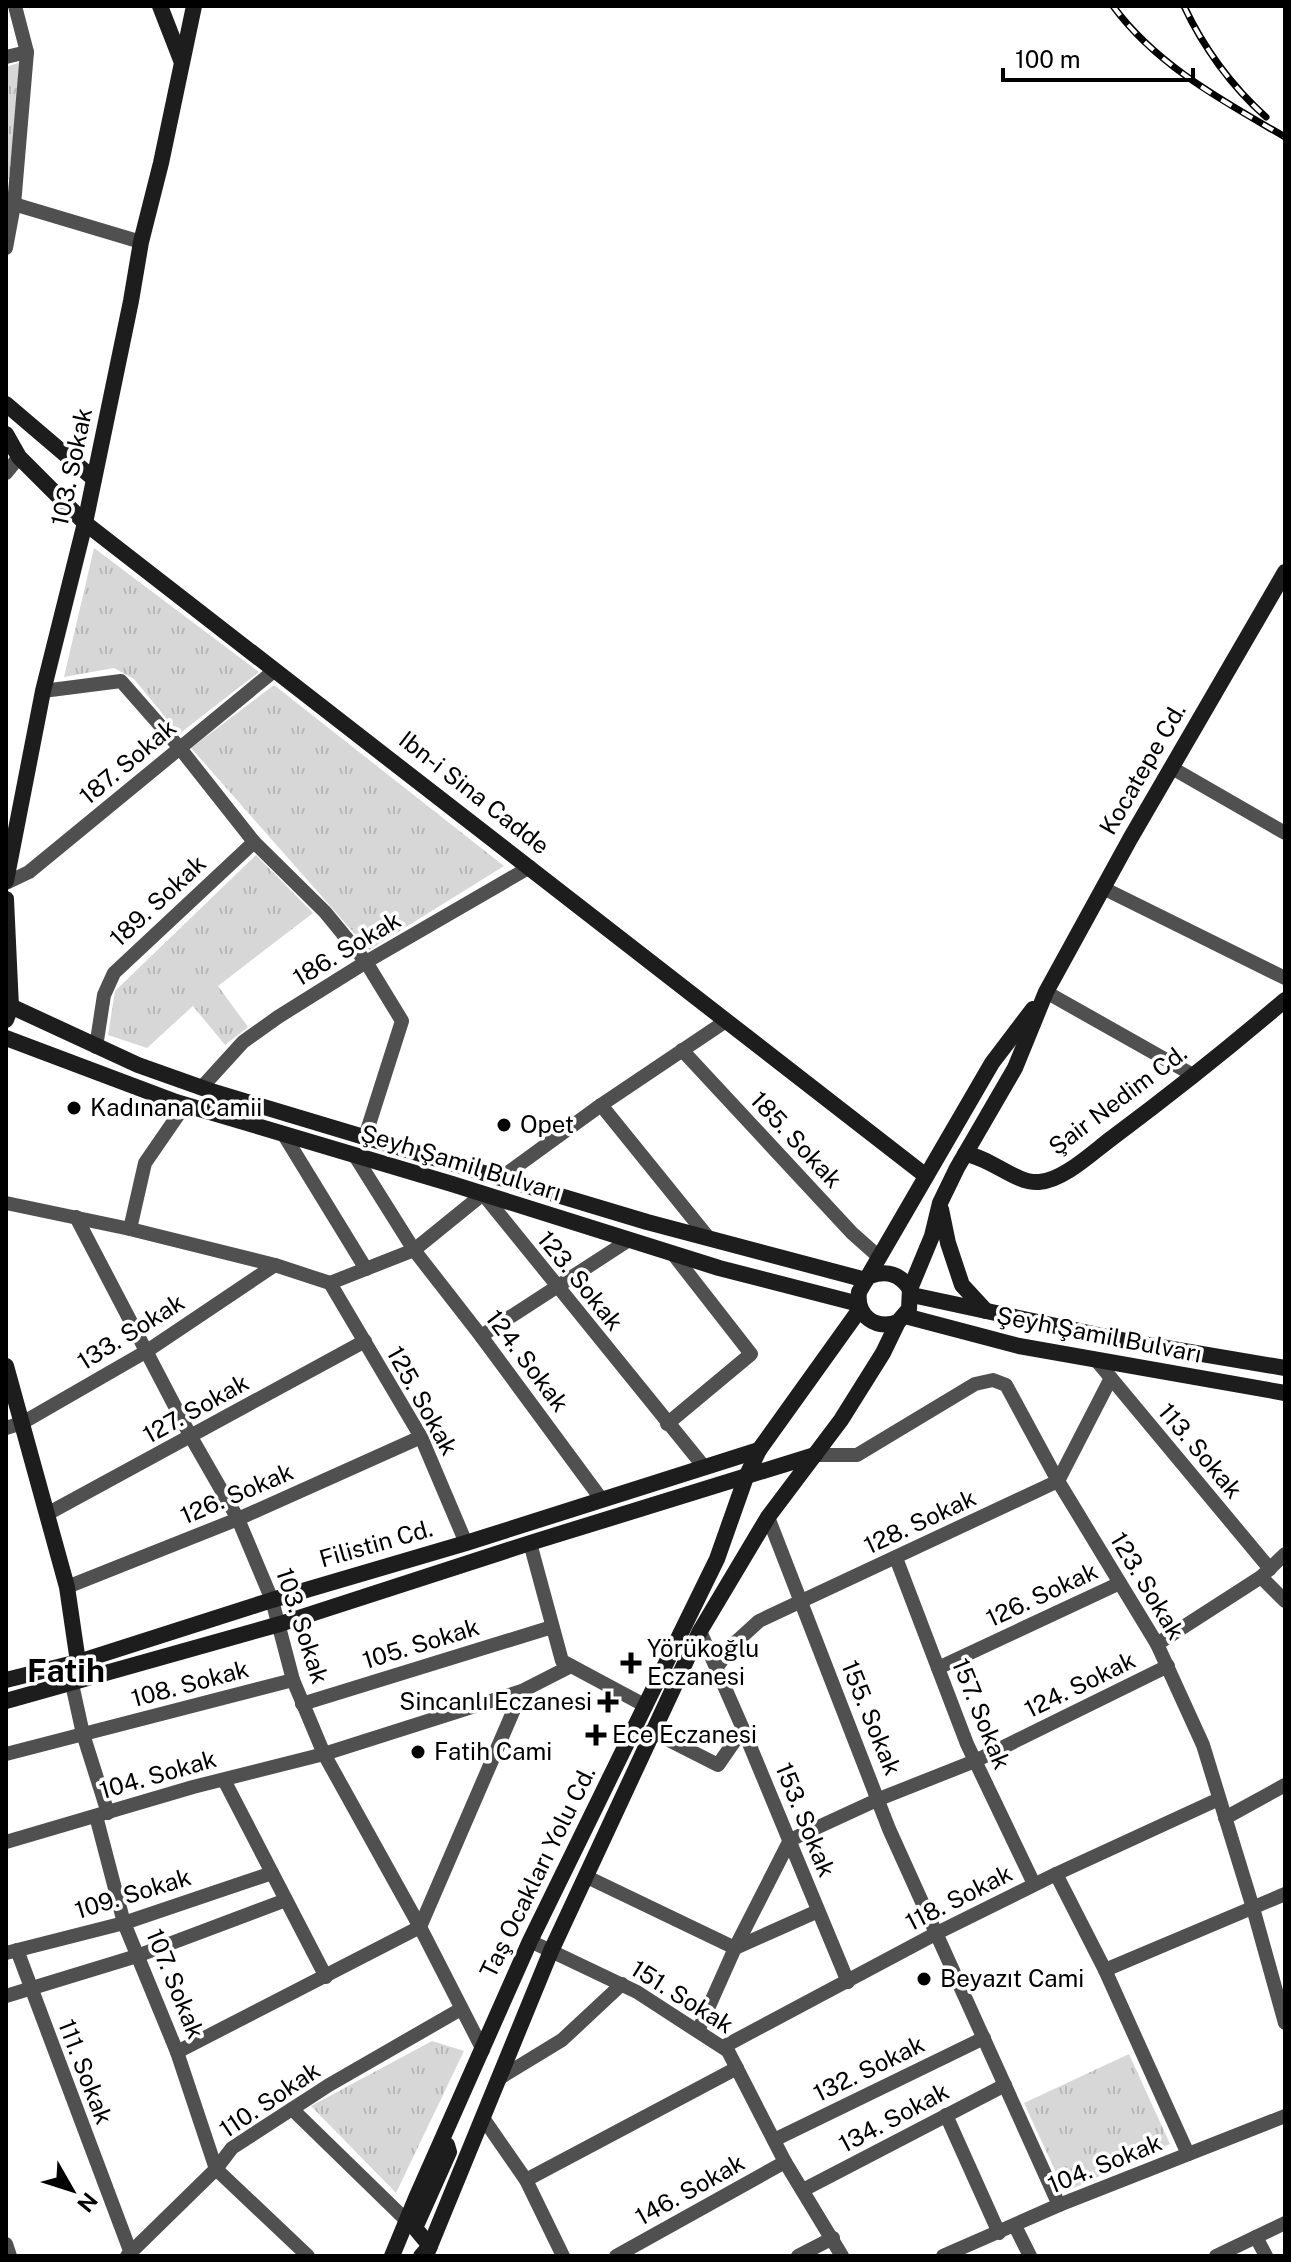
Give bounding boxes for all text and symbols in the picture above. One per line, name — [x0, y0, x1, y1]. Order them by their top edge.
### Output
scale bar — [1003, 32, 1193, 82]
text: 100 m — [1015, 45, 1081, 73]
street label: 103. Sokak — [45, 405, 97, 528]
street label: Kocatepe Cd. — [1093, 698, 1191, 839]
street label: 187. Sokak — [74, 713, 181, 810]
street label: Ibn-i Sina Cadde — [394, 725, 555, 860]
street label: 189. Sokak — [104, 849, 211, 952]
street label: 186. Sokak — [288, 905, 405, 991]
street label: Şair Nedim Cd. — [1043, 1038, 1192, 1160]
street label: 185. Sokak — [745, 1085, 848, 1193]
place label: Kadınana Camii — [90, 1093, 262, 1121]
marker: Kadınana Camii — [65, 1099, 83, 1117]
place label: Opet — [520, 1110, 574, 1138]
marker: Opet — [495, 1116, 513, 1134]
street label: Şeyh Şamil Bulvarı — [357, 1118, 565, 1206]
street label: 123. Sokak — [532, 1225, 629, 1336]
street label: 133. Sokak — [72, 1287, 189, 1375]
street label: Şeyh Şamil Bulvarı — [994, 1300, 1204, 1368]
street label: 124. Sokak — [481, 1304, 575, 1417]
street label: 125. Sokak — [382, 1341, 464, 1460]
street label: 127. Sokak — [138, 1368, 253, 1449]
street label: 113. Sokak — [1153, 1397, 1249, 1504]
street label: 126. Sokak — [176, 1457, 297, 1529]
street label: 128. Sokak — [859, 1483, 980, 1559]
street label: Filistin Cd. — [316, 1514, 436, 1573]
street label: 123. Sokak — [1105, 1527, 1191, 1644]
street label: 126. Sokak — [981, 1556, 1102, 1632]
street label: 103. Sokak — [271, 1564, 335, 1687]
street label: 105. Sokak — [359, 1612, 482, 1674]
place label: Yörükoğlu Eczanesi — [647, 1634, 759, 1690]
street label: 124. Sokak — [1020, 1645, 1140, 1723]
district label: Fatih — [27, 1652, 105, 1689]
street label: 108. Sokak — [128, 1654, 252, 1712]
marker: Yörükoğlu Eczanesi — [622, 1654, 640, 1672]
street label: 157. Sokak — [947, 1654, 1017, 1773]
street label: 155. Sokak — [836, 1656, 908, 1779]
place label: Sincanlı Eczanesi — [399, 1687, 592, 1715]
marker: Sincanlı Eczanesi — [599, 1693, 617, 1711]
place label: Ece Eczanesi — [612, 1720, 757, 1748]
marker: Ece Eczanesi — [587, 1726, 605, 1744]
place label: Fatih Cami — [434, 1737, 552, 1765]
marker: Fatih Cami — [409, 1743, 427, 1761]
street label: 104. Sokak — [96, 1744, 219, 1804]
street label: 153. Sokak — [770, 1758, 842, 1881]
street label: Taş Ocakları Yolu Cd. — [474, 1761, 601, 1982]
street label: 118. Sokak — [901, 1858, 1016, 1936]
street label: 109. Sokak — [71, 1862, 194, 1924]
street label: 107. Sokak — [141, 1925, 211, 2043]
street label: 151. Sokak — [626, 1954, 739, 2039]
place label: Beyazıt Cami — [940, 1964, 1084, 1992]
marker: Beyazıt Cami — [915, 1970, 933, 1988]
street label: 111. Sokak — [53, 2015, 119, 2128]
street label: 132. Sokak — [809, 2029, 929, 2107]
street label: 110. Sokak — [214, 2055, 325, 2143]
street label: 134. Sokak — [834, 2076, 953, 2158]
street label: 104. Sokak — [1044, 2128, 1166, 2199]
street label: 146. Sokak — [630, 2148, 749, 2231]
north arrow — [32, 2150, 112, 2230]
text: N — [72, 2188, 103, 2217]

